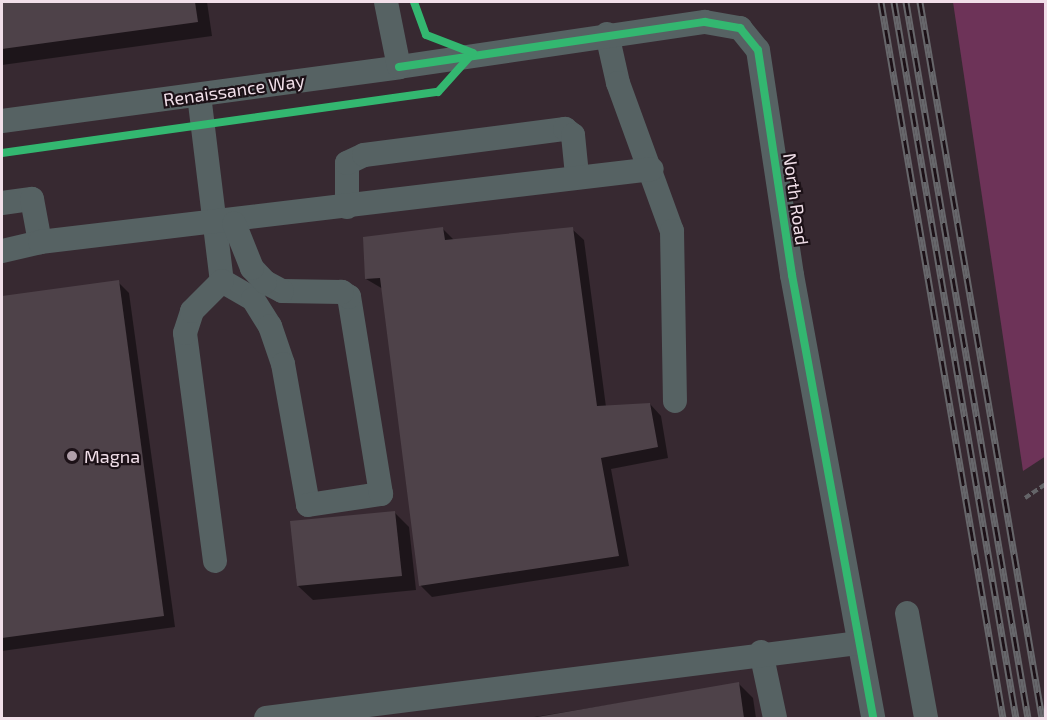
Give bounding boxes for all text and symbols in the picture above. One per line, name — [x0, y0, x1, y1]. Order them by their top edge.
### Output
street label: Renaissance Way — [162, 69, 306, 111]
street label: North Road — [779, 151, 813, 247]
place label: Magna — [84, 445, 140, 467]
marker: Magna — [65, 449, 79, 463]

